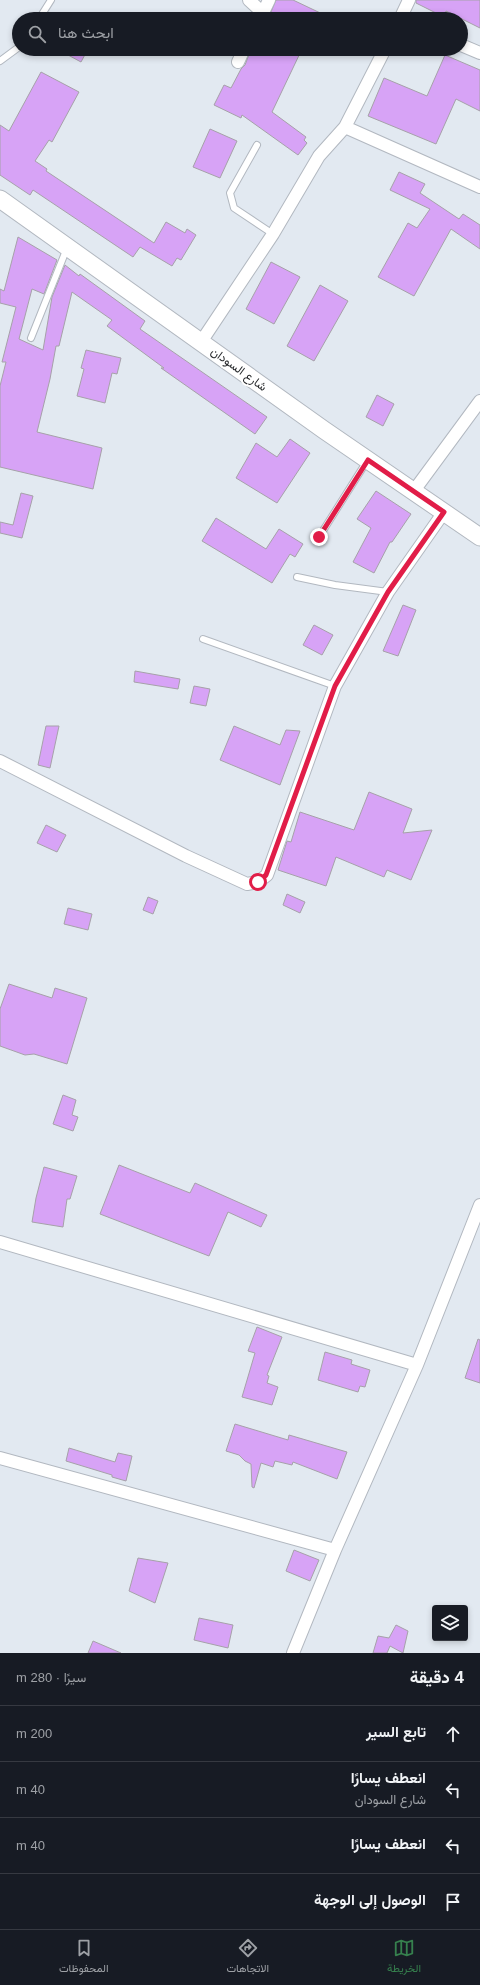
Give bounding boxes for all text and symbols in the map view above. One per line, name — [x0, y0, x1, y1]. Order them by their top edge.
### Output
search box — [12, 12, 468, 56]
icon: search — [26, 23, 48, 45]
text: ابحث هنا — [58, 24, 114, 41]
street label: شارع السودان — [207, 344, 270, 396]
route end — [310, 528, 328, 546]
route start — [249, 873, 267, 891]
map controls — [432, 1605, 468, 1641]
button: layers — [432, 1605, 468, 1641]
text: 4 دقيقة — [410, 1668, 464, 1687]
text: سيرًا · 280 m — [16, 1670, 86, 1685]
text: تابع السير — [366, 1723, 426, 1740]
icon: ahead — [442, 1723, 464, 1745]
text: 200 m — [16, 1726, 52, 1741]
text: انعطف يسارًا — [351, 1769, 426, 1786]
icon: left — [442, 1779, 464, 1801]
text: 40 m — [16, 1782, 45, 1797]
text: شارع السودان — [355, 1792, 426, 1807]
text: انعطف يسارًا — [351, 1835, 426, 1852]
icon: left — [442, 1835, 464, 1857]
text: 40 m — [16, 1838, 45, 1853]
text: الوصول إلى الوجهة — [314, 1891, 426, 1908]
icon: arrive — [442, 1891, 464, 1913]
tab: المحفوظات — [59, 1937, 109, 1978]
tab: الاتجاهات — [226, 1937, 269, 1978]
tab: الخريطة — [387, 1937, 421, 1978]

